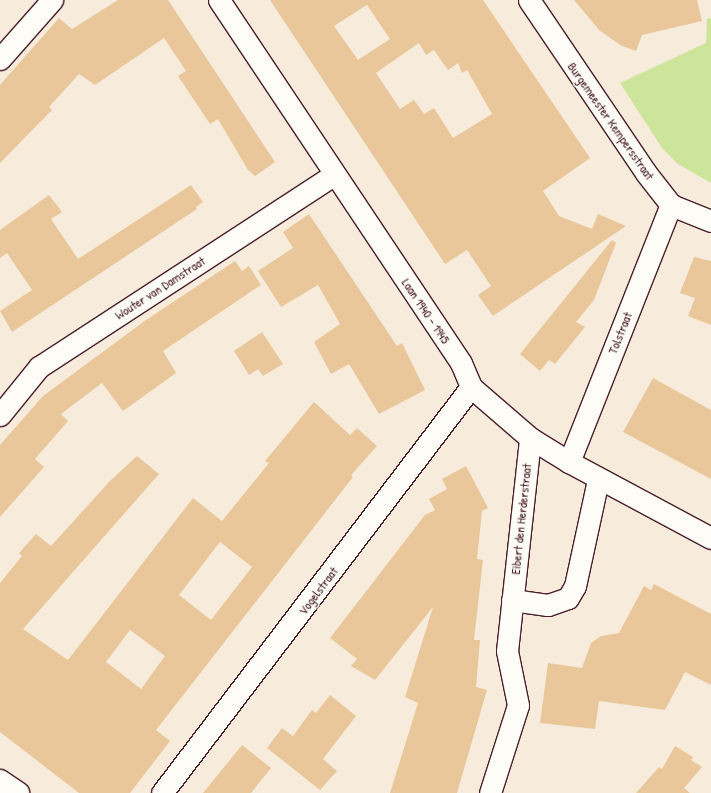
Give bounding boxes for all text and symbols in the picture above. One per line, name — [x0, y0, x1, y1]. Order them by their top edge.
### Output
street label: Burgemeester Kempersstraat — [564, 59, 658, 183]
street label: Wouter van Damstraat — [112, 253, 208, 323]
street label: Laan 1940 - 1945 — [399, 275, 453, 347]
street label: Tolstraat — [605, 310, 635, 356]
street label: Eibert den Herderstraat — [507, 463, 535, 575]
street label: Vogelstraat — [295, 564, 341, 618]

